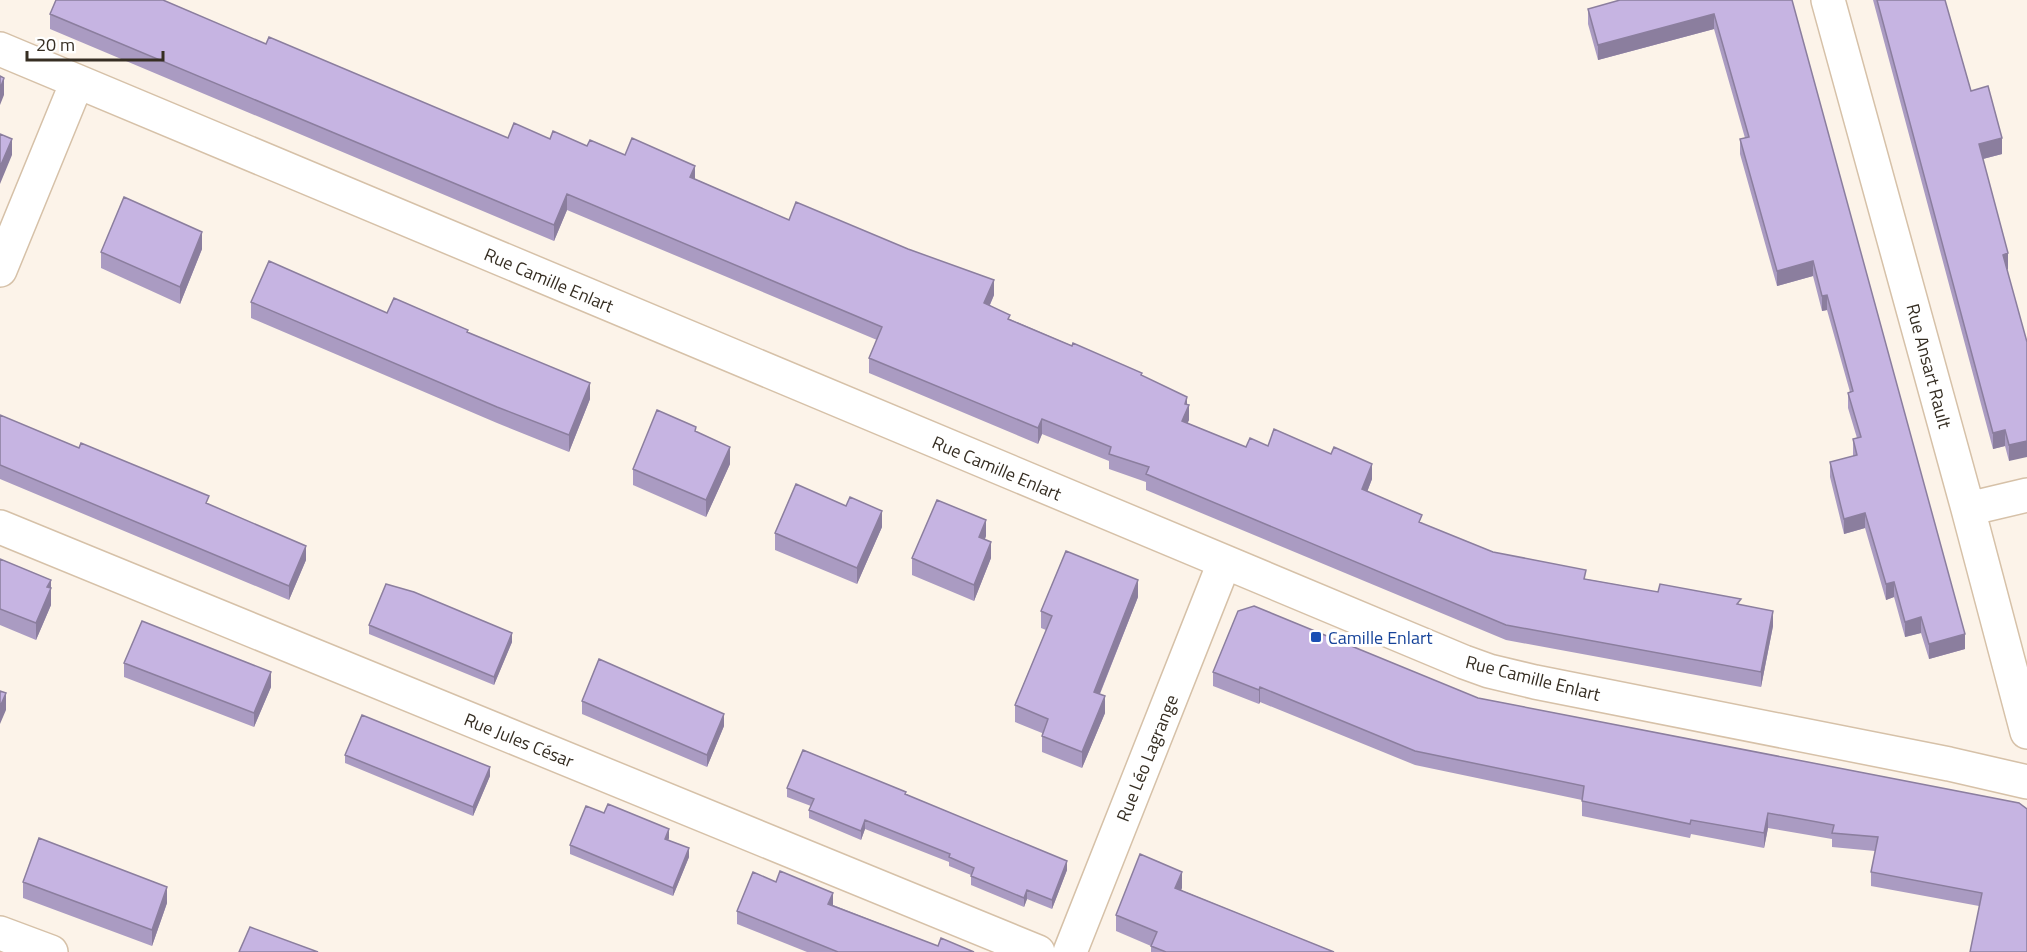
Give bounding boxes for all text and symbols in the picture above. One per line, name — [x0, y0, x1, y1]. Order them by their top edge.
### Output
scale bar — [27, 24, 164, 62]
text: 20 m — [36, 31, 75, 58]
street label: Rue Camille Enlart — [480, 241, 618, 320]
street label: Rue Ansart Rault — [1899, 301, 1959, 432]
street label: Rue Camille Enlart — [928, 429, 1066, 508]
place label: Camille Enlart — [1328, 624, 1433, 651]
marker: Camille Enlart — [1309, 630, 1323, 644]
street label: Rue Camille Enlart — [1463, 648, 1604, 708]
street label: Rue Léo Lagrange — [1109, 690, 1185, 826]
street label: Rue Jules César — [460, 706, 578, 774]

